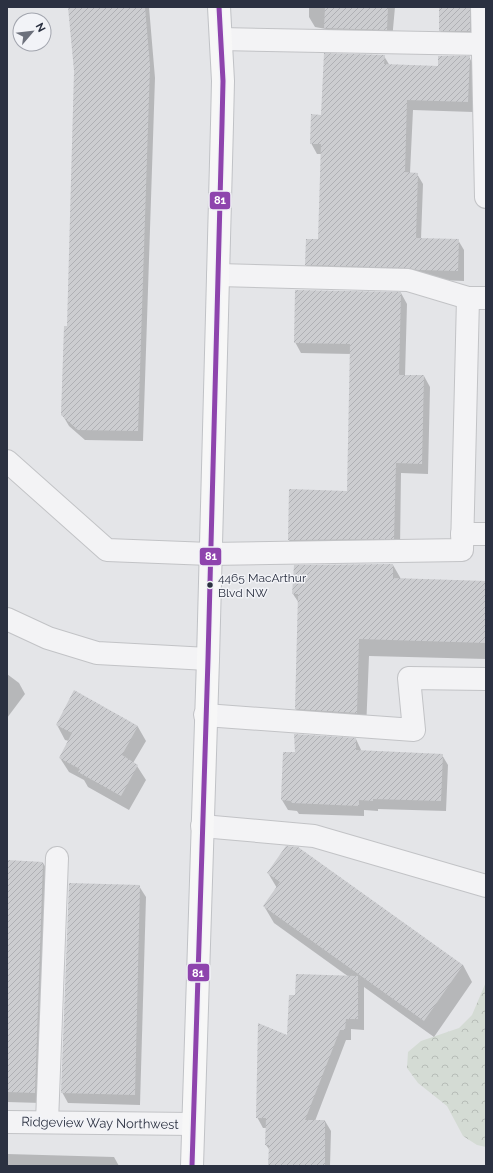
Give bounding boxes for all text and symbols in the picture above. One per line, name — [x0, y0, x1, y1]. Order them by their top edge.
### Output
north arrow — [12, 12, 52, 52]
text: N — [33, 21, 48, 34]
line badge: 81 — [209, 191, 231, 210]
text: 81 — [214, 194, 227, 207]
line badge: 81 — [199, 547, 222, 566]
text: 81 — [205, 550, 218, 563]
place label: 4465 MacArthur Blvd NW — [218, 571, 307, 600]
marker: 4465 MacArthur Blvd NW — [205, 580, 215, 590]
line badge: 81 — [187, 963, 210, 982]
text: 81 — [192, 967, 205, 980]
street label: Ridgeview Way Northwest — [21, 1114, 180, 1132]

